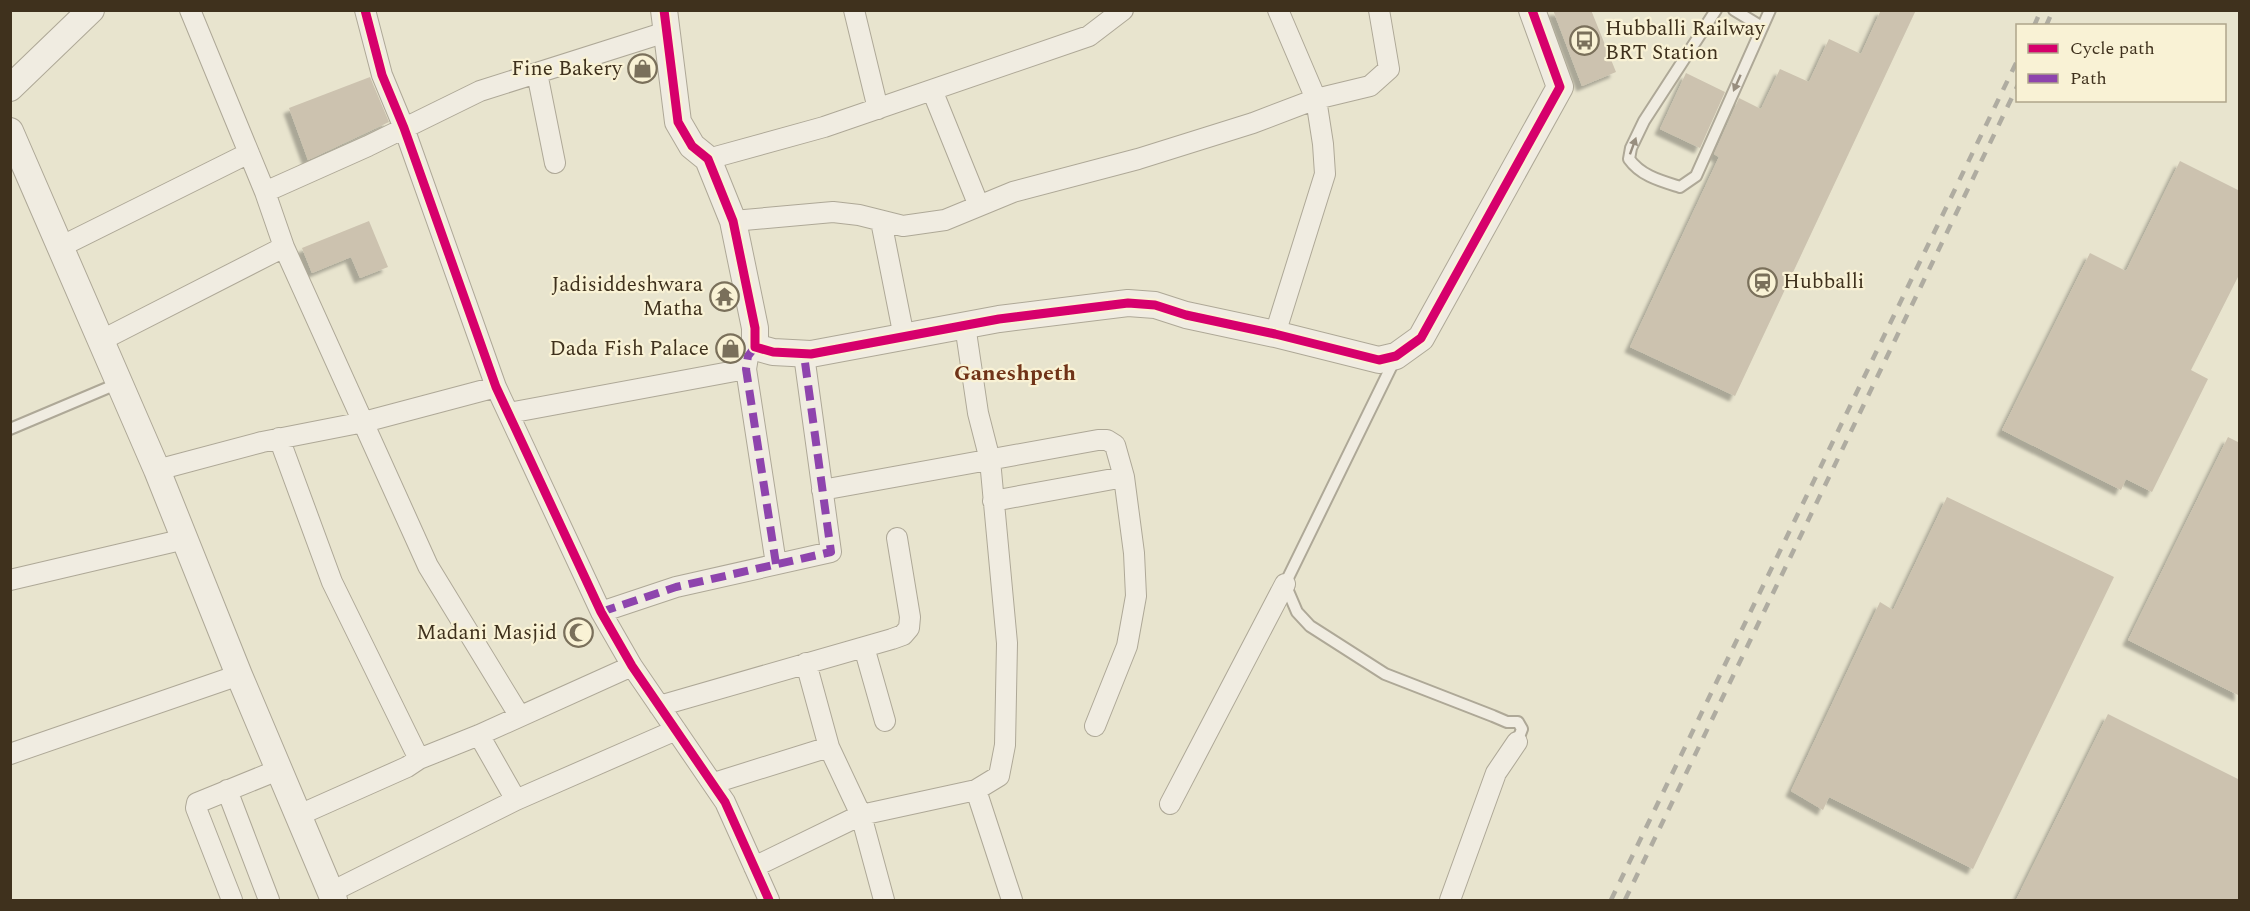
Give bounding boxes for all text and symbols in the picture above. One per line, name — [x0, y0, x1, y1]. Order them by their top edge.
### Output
place label: Hubballi Railway BRT Station — [1605, 13, 1766, 69]
legend — [2016, 24, 2226, 102]
bus stop icon: Hubballi Railway BRT Station — [1568, 25, 1600, 57]
text: Cycle path — [2070, 35, 2155, 62]
place label: Fine Bakery — [511, 53, 623, 85]
shop icon: Fine Bakery — [627, 53, 659, 85]
text: Path — [2070, 65, 2107, 92]
one-way arrow — [1732, 74, 1742, 92]
one-way arrow — [1629, 136, 1639, 154]
station icon: Hubballi — [1746, 266, 1778, 298]
place label: Hubballi — [1783, 266, 1864, 298]
place label: Jadisiddeshwara Matha — [552, 269, 704, 325]
temple icon: Jadisiddeshwara Matha — [708, 281, 740, 313]
place label: Dada Fish Palace — [550, 333, 709, 365]
shop icon: Dada Fish Palace — [714, 333, 746, 365]
district label: Ganeshpeth — [954, 357, 1076, 390]
place label: Madani Masjid — [416, 617, 557, 649]
mosque icon: Madani Masjid — [562, 617, 594, 649]

